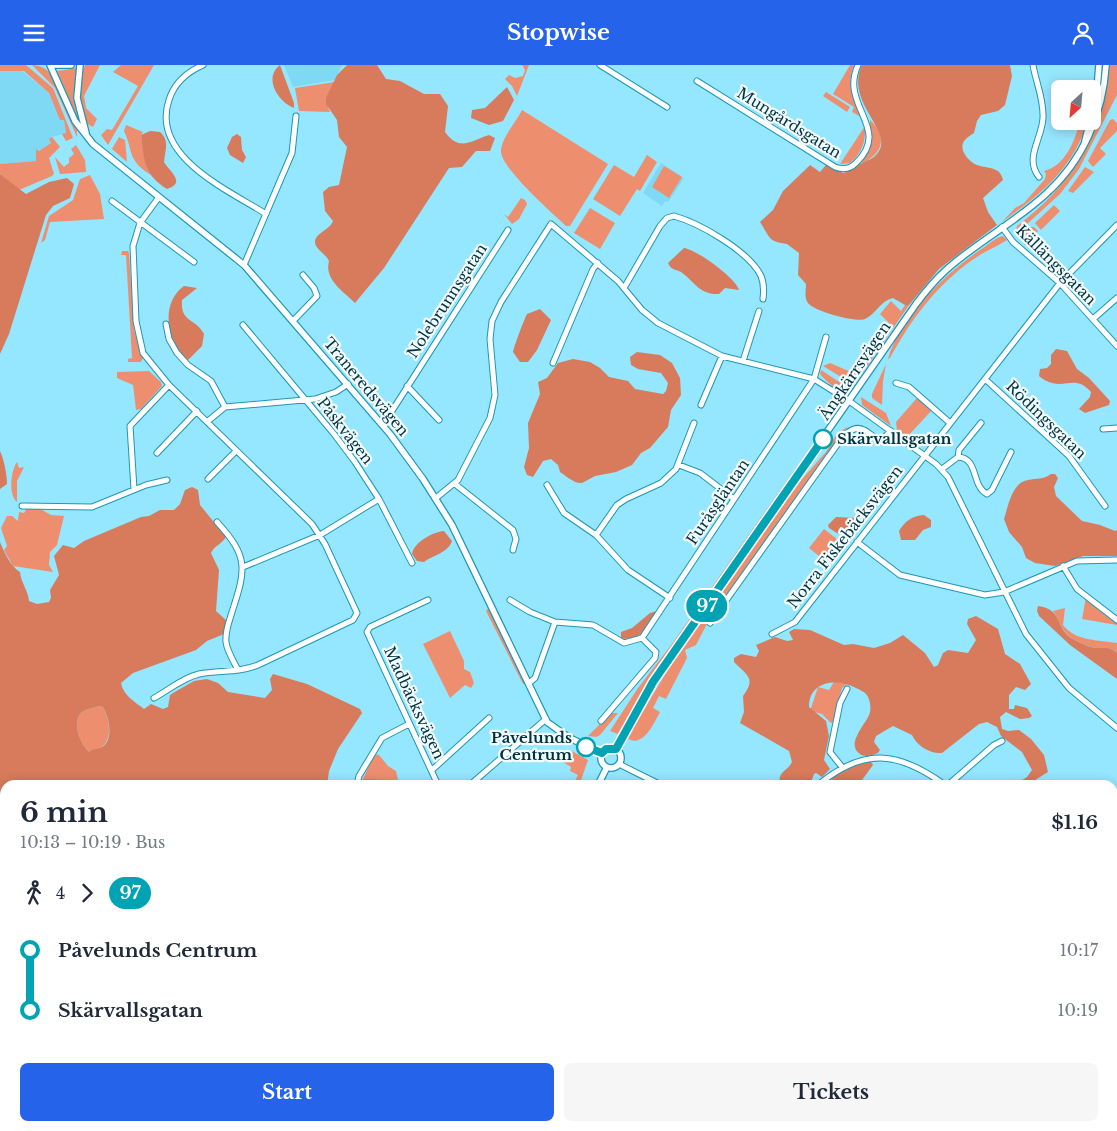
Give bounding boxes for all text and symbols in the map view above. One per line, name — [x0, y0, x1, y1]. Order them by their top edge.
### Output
icon: menu — [20, 19, 48, 47]
text: Stopwise — [507, 19, 610, 46]
icon: person — [1069, 19, 1097, 47]
north arrow — [1051, 80, 1101, 130]
map controls — [1051, 80, 1101, 130]
street label: Mungårdsgatan — [734, 83, 845, 162]
street label: Källängsgatan — [1012, 221, 1100, 309]
street label: Nolebrunnsgatan — [403, 240, 491, 361]
street label: Ängkärrsvägen — [814, 318, 894, 424]
street label: Traneredsvägen — [320, 334, 413, 440]
street label: Rödingsgatan — [1002, 377, 1091, 463]
street label: Påskvägen — [313, 393, 377, 468]
marker: Skärvallsgatan — [813, 429, 833, 449]
place label: Skärvallsgatan — [837, 429, 952, 448]
street label: Furåsgläntan — [682, 455, 753, 548]
street label: Norra Fiskebäcksvägen — [783, 461, 906, 612]
line badge: 97 — [684, 590, 730, 622]
text: 97 — [696, 595, 718, 617]
street label: Madbäcksvägen — [380, 643, 449, 762]
place label: Påvelunds Centrum — [491, 728, 572, 764]
marker: Påvelunds Centrum — [576, 737, 596, 757]
text: 6 min — [20, 795, 108, 830]
text: $1.16 — [1051, 811, 1098, 834]
text: 10:13 – 10:19 · Bus — [20, 832, 165, 852]
icon: walk — [20, 879, 48, 907]
icon: forward — [73, 879, 101, 907]
text: 97 — [119, 882, 141, 904]
text: 4 — [56, 883, 65, 903]
text: Påvelunds Centrum — [58, 939, 257, 962]
text: 10:17 — [1060, 940, 1098, 960]
text: Skärvallsgatan — [58, 999, 203, 1022]
text: 10:19 — [1057, 1000, 1098, 1020]
button: Start — [20, 1063, 554, 1121]
button: Tickets — [564, 1063, 1098, 1121]

